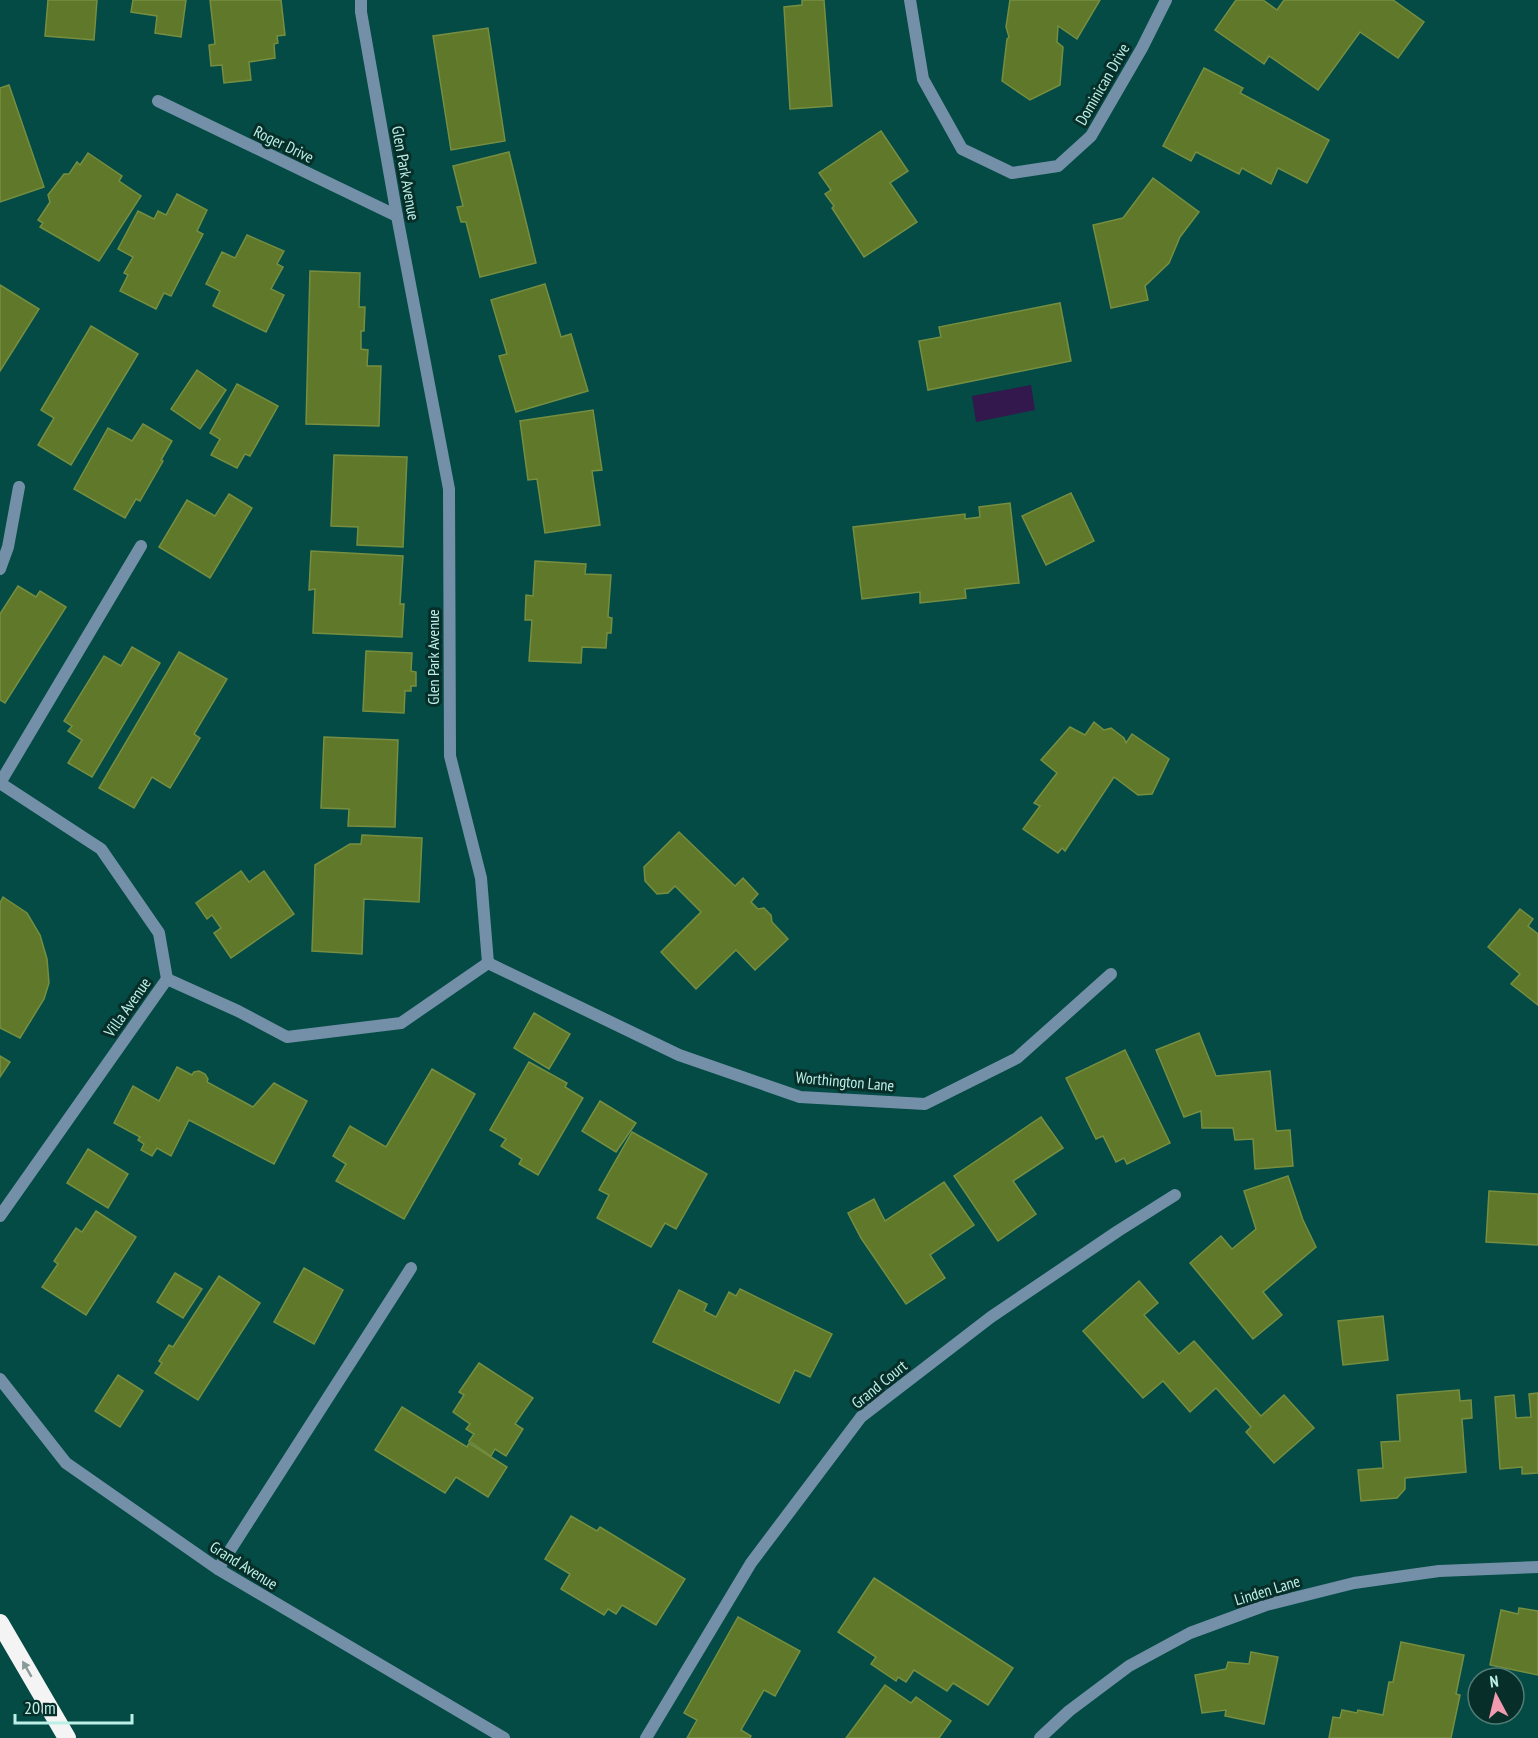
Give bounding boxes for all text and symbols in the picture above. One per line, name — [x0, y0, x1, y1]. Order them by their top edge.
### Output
street label: Dominican Drive — [1071, 39, 1133, 129]
street label: Roger Drive — [251, 121, 317, 167]
street label: Glen Park Avenue — [388, 124, 424, 222]
street label: Glen Park Avenue — [423, 609, 443, 705]
street label: Villa Avenue — [99, 973, 155, 1041]
street label: Worthington Lane — [795, 1067, 895, 1095]
street label: Grand Court — [847, 1355, 911, 1413]
street label: Grand Avenue — [206, 1536, 282, 1594]
street label: Linden Lane — [1232, 1571, 1302, 1609]
one-way arrow — [22, 1660, 32, 1677]
north arrow — [1466, 1666, 1526, 1726]
text: N — [1489, 1671, 1500, 1692]
scale bar — [15, 1687, 132, 1725]
text: 20 m — [24, 1696, 56, 1719]

